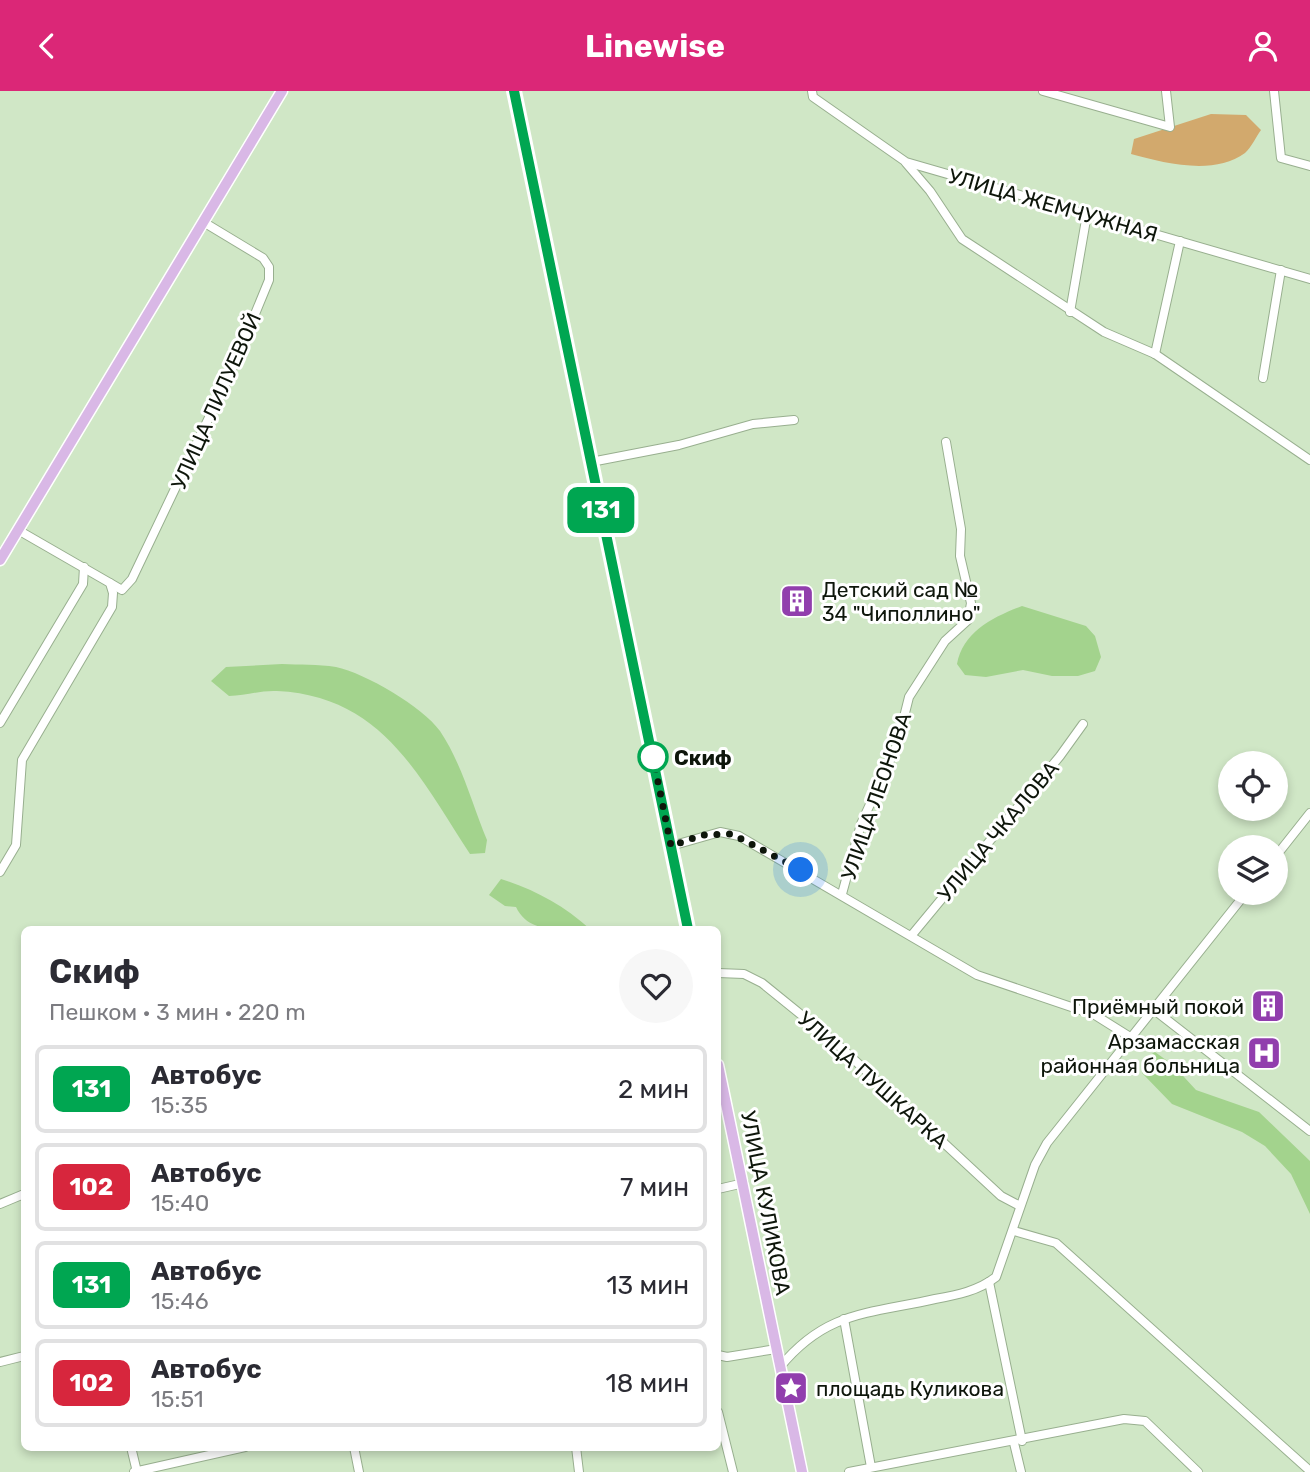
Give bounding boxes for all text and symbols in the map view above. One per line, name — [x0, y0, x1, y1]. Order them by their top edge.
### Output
icon: back — [28, 27, 66, 65]
text: Linewise — [585, 27, 725, 65]
icon: person — [1244, 27, 1282, 65]
street label: УЛИЦА ЖЕМЧУЖНАЯ — [945, 163, 1161, 247]
street label: УЛИЦА ЛИЛУЕВОЙ — [166, 309, 266, 493]
line badge: 131 — [561, 487, 641, 533]
text: 131 — [581, 496, 621, 524]
place label: Детский сад № 34 "Чиполлино" — [822, 577, 981, 626]
building icon: Детский сад № 34 "Чиполлино" — [778, 582, 816, 620]
street label: УЛИЦА ЛЕОНОВА — [836, 709, 916, 883]
marker: Скиф — [638, 742, 668, 772]
place label: Скиф — [674, 745, 732, 770]
map controls — [1218, 751, 1288, 905]
button: locate — [1218, 751, 1288, 821]
street label: УЛИЦА ЧКАЛОВА — [932, 756, 1064, 906]
button: layers — [1218, 835, 1288, 905]
your location — [783, 852, 818, 887]
button: heart — [619, 949, 693, 1023]
text: Скиф — [49, 952, 140, 991]
building icon: Приёмный покой — [1249, 987, 1287, 1025]
place label: Приёмный покой — [1072, 994, 1244, 1019]
text: Пешком · 3 мин · 220 m — [49, 998, 306, 1026]
street label: УЛИЦА ПУШКАРКА — [793, 1006, 953, 1154]
place label: Арзамасская районная больница — [1040, 1029, 1240, 1078]
hospital icon: Арзамасская районная больница — [1245, 1034, 1283, 1072]
text: Автобус — [151, 1060, 262, 1091]
text: 2 мин — [618, 1074, 689, 1105]
text: 131 — [72, 1075, 111, 1103]
text: 15:35 — [151, 1091, 208, 1119]
street label: УЛИЦА КУЛИКОВА — [736, 1109, 796, 1297]
text: Автобус — [151, 1158, 262, 1189]
text: 7 мин — [620, 1172, 689, 1203]
text: 102 — [70, 1173, 113, 1201]
text: 15:40 — [151, 1189, 209, 1217]
text: Автобус — [151, 1256, 262, 1287]
text: 13 мин — [606, 1270, 689, 1301]
text: 131 — [72, 1271, 111, 1299]
text: 15:46 — [151, 1287, 209, 1315]
text: Автобус — [151, 1354, 262, 1385]
text: 18 мин — [606, 1368, 689, 1399]
text: 102 — [70, 1369, 113, 1397]
place icon: площадь Куликова — [772, 1369, 810, 1407]
place label: площадь Куликова — [816, 1376, 1004, 1401]
text: 15:51 — [151, 1385, 204, 1413]

